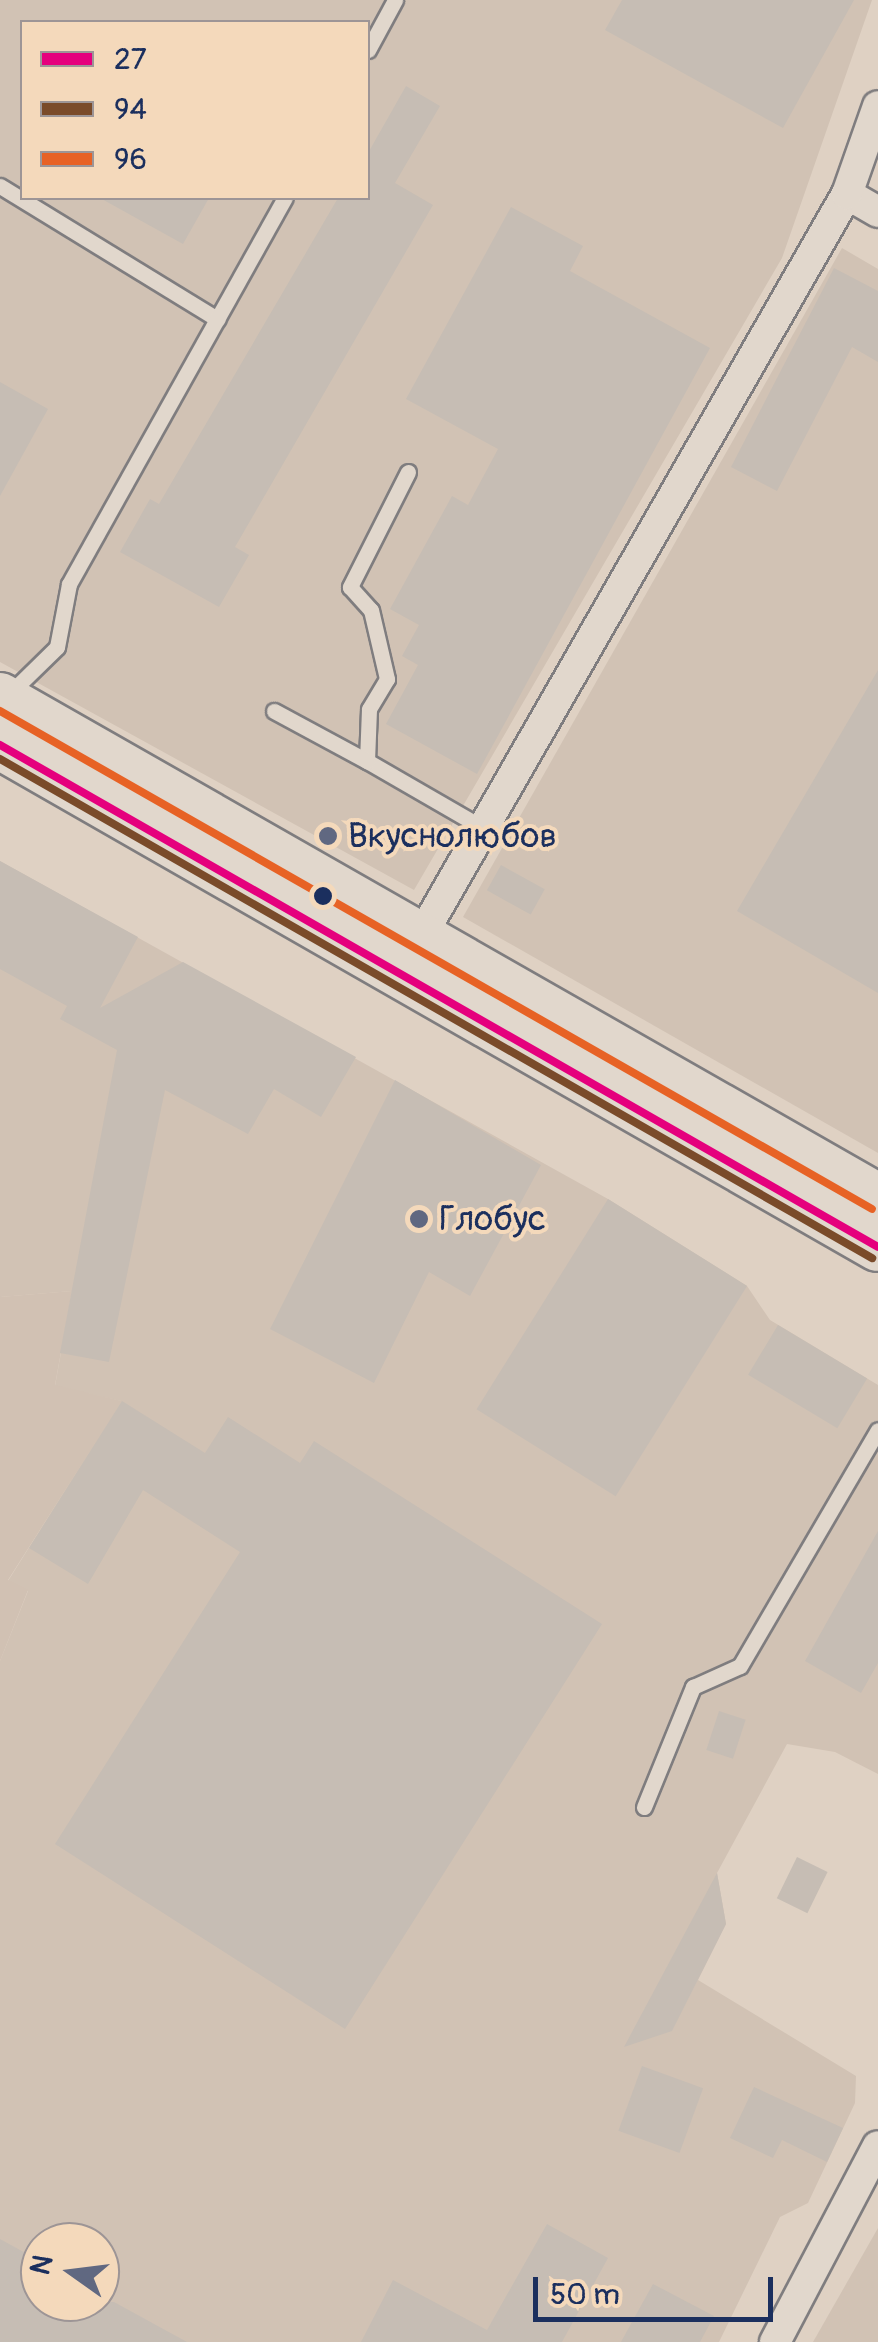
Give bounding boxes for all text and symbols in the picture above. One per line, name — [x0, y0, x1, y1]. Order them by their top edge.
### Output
legend — [20, 20, 370, 200]
text: 27 — [114, 41, 147, 78]
text: 94 — [114, 91, 147, 128]
text: 96 — [114, 141, 147, 178]
place label: Вкуснолюбов — [348, 815, 557, 857]
marker: Вкуснолюбов — [317, 825, 339, 847]
unlabelled marker — [313, 886, 333, 906]
place label: Глобус — [439, 1198, 546, 1240]
marker: Глобус — [408, 1208, 430, 1230]
north arrow — [20, 2222, 120, 2322]
text: N — [23, 2252, 62, 2279]
scale bar — [538, 2257, 778, 2319]
text: 50 m — [550, 2276, 620, 2313]

